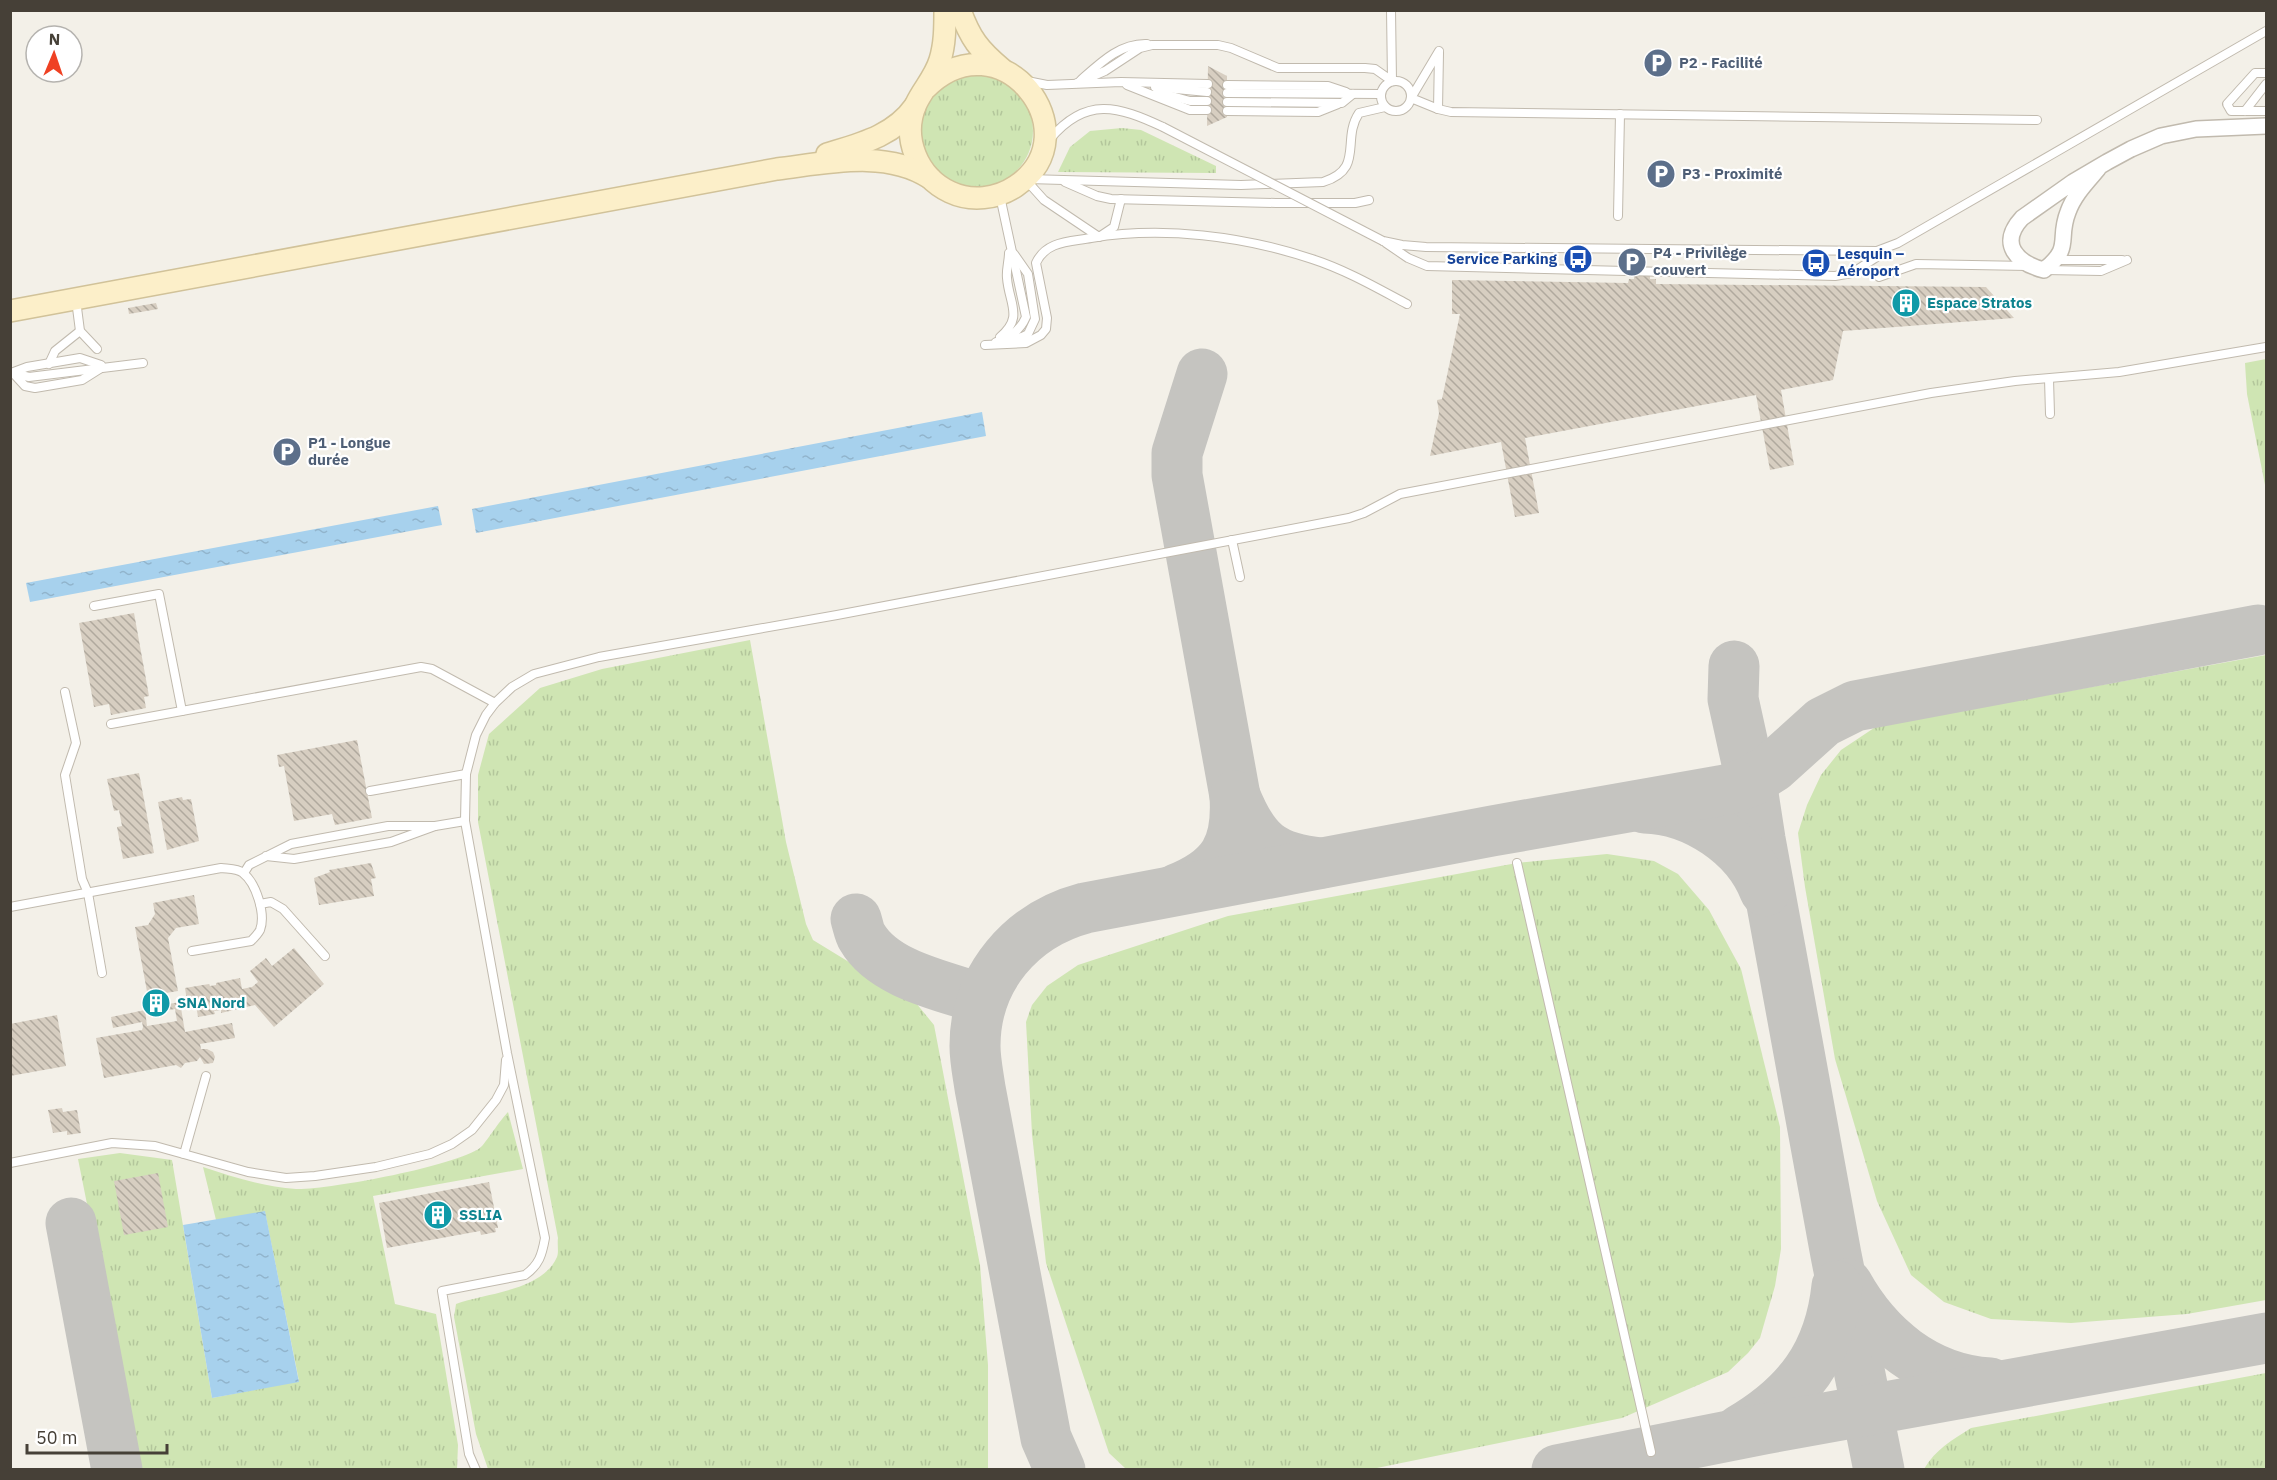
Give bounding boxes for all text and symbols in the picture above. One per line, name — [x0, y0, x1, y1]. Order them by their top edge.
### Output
north arrow — [24, 24, 84, 84]
text: N — [48, 29, 61, 49]
parking icon: P2 - Facilité — [1642, 47, 1674, 79]
place label: P2 - Facilité — [1679, 53, 1763, 72]
parking icon: P3 - Proximité — [1645, 158, 1677, 190]
place label: P3 - Proximité — [1682, 164, 1782, 183]
bus stop icon: Service Parking — [1562, 243, 1594, 275]
place label: P4 - Privilège couvert — [1653, 243, 1747, 279]
place label: Lesquin – Aéroport — [1837, 244, 1905, 280]
parking icon: P4 - Privilège couvert — [1616, 246, 1648, 278]
bus stop icon: Lesquin – Aéroport — [1800, 247, 1832, 279]
place label: Service Parking — [1447, 249, 1558, 268]
building icon: Espace Stratos — [1890, 287, 1922, 319]
place label: Espace Stratos — [1927, 293, 2032, 312]
place label: P1 - Longue durée — [308, 433, 391, 469]
parking icon: P1 - Longue durée — [271, 436, 303, 468]
building icon: SNA Nord — [140, 987, 172, 1019]
place label: SNA Nord — [177, 993, 245, 1012]
building icon: SSLIA — [422, 1199, 454, 1231]
place label: SSLIA — [459, 1205, 502, 1224]
scale bar — [27, 1417, 166, 1455]
text: 50 m — [36, 1426, 78, 1449]

